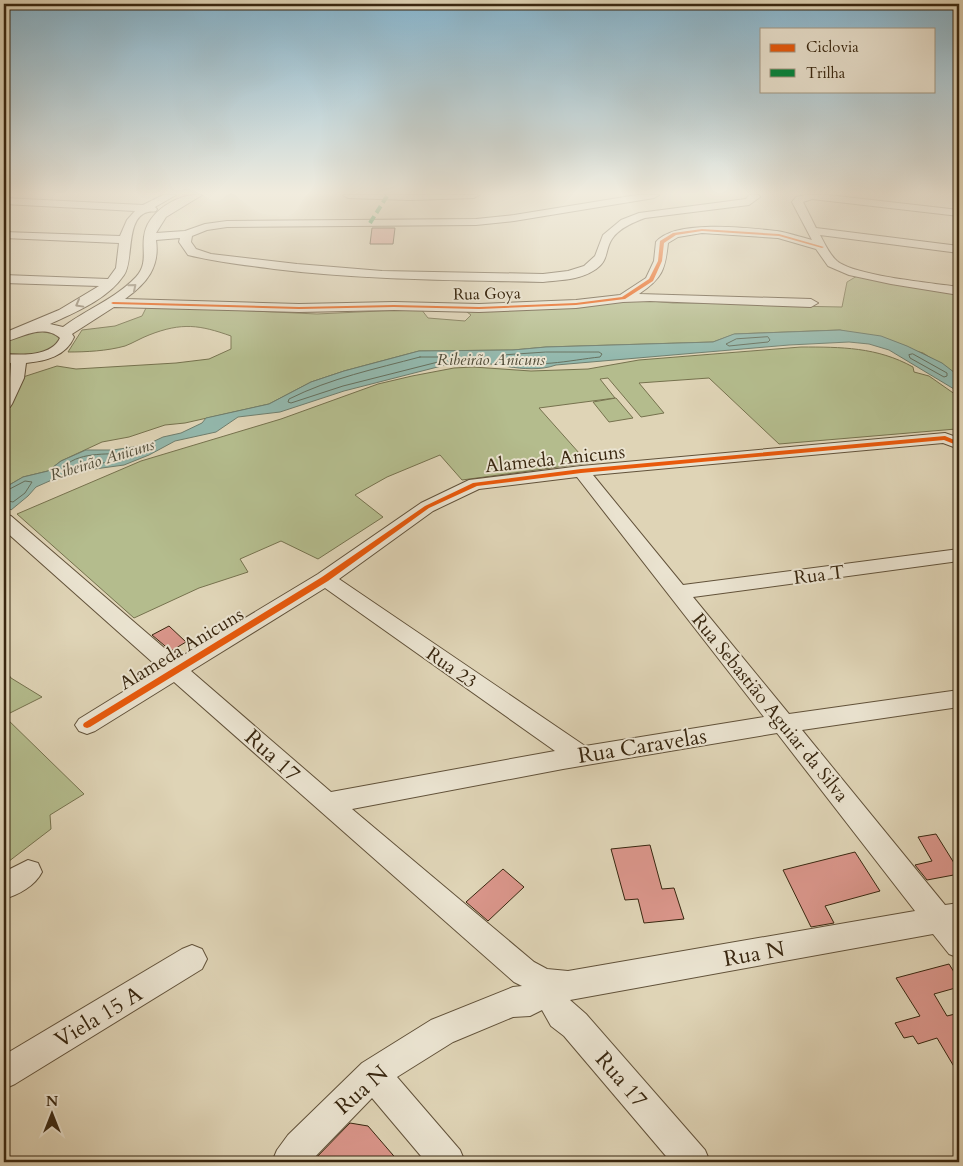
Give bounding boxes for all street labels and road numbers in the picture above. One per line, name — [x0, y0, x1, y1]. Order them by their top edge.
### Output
street label: Rua Goya — [453, 282, 521, 306]
street label: Alameda Anicuns — [484, 439, 626, 479]
street label: Rua T — [792, 559, 846, 591]
street label: Alameda Anicuns — [115, 602, 248, 696]
street label: Rua Sebastião Aguiar da Silva — [686, 608, 855, 807]
street label: Rua 23 — [421, 641, 482, 695]
street label: Rua Caravelas — [576, 721, 709, 771]
street label: Rua 17 — [238, 723, 307, 789]
street label: Rua N — [721, 934, 787, 974]
street label: Viela 15 A — [49, 979, 148, 1055]
street label: Rua 17 — [589, 1045, 654, 1114]
street label: Rua N — [329, 1058, 395, 1121]

